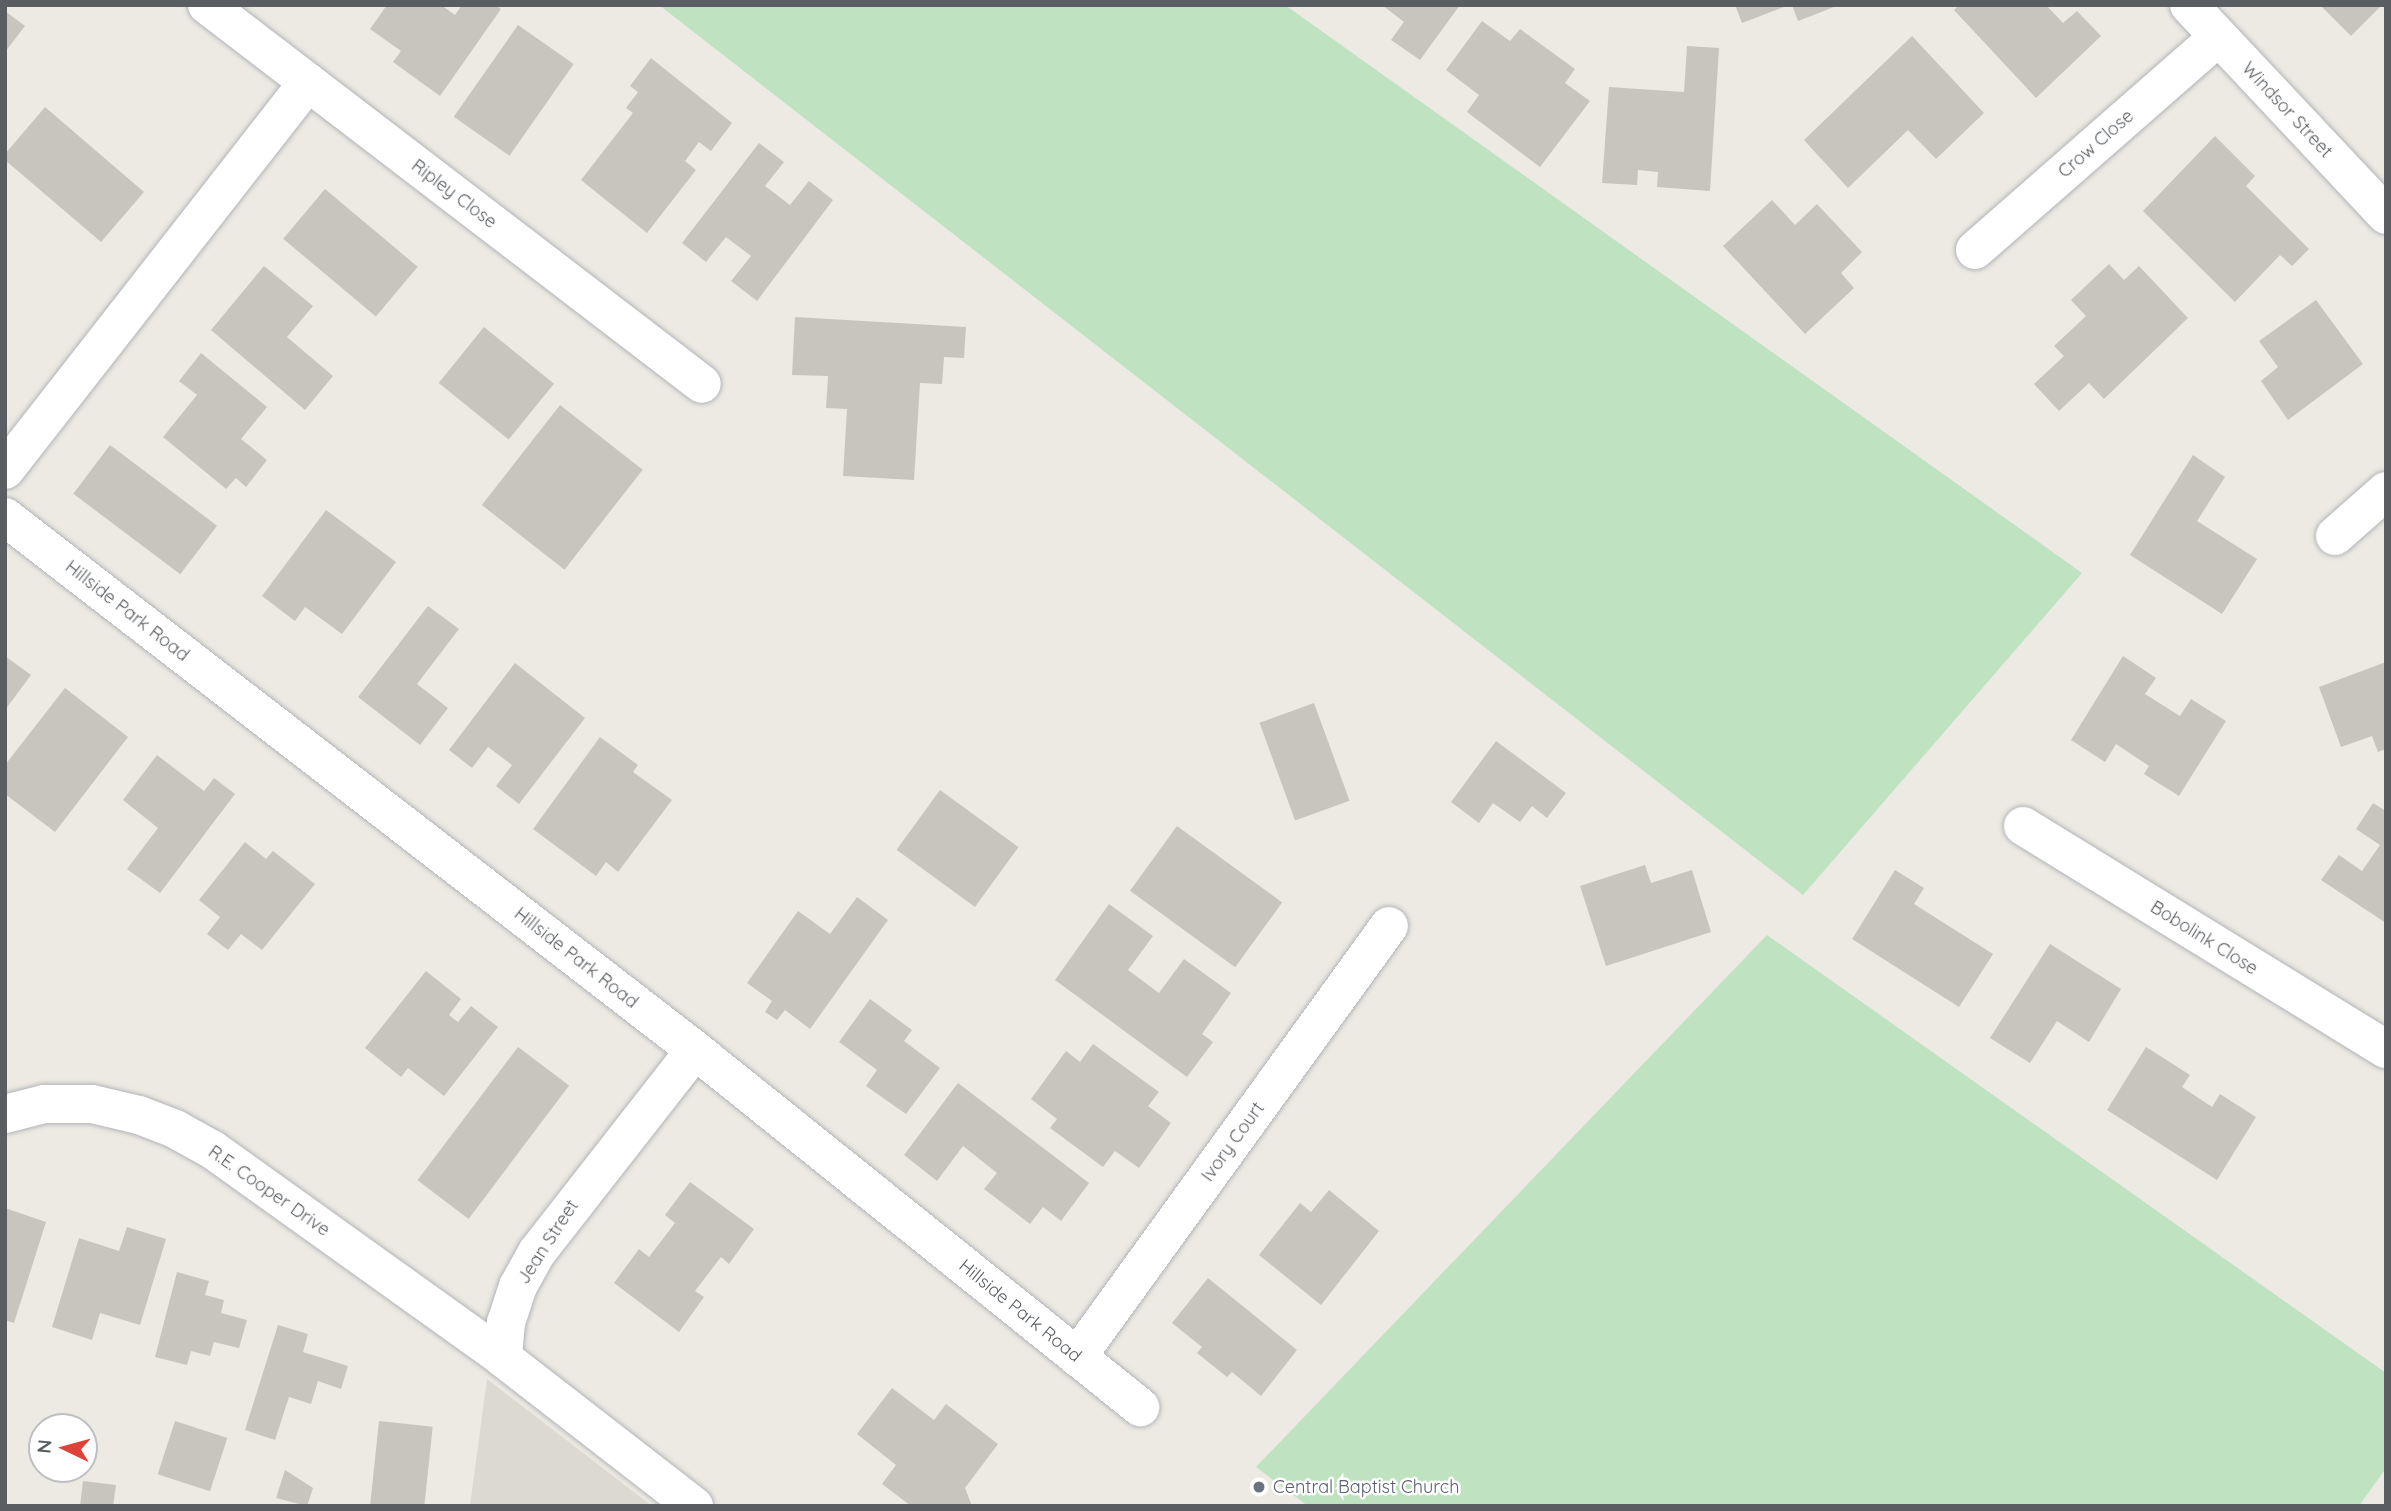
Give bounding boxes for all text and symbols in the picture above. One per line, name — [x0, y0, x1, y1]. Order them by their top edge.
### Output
street label: Windsor Street — [2237, 58, 2337, 162]
street label: Crow Close — [2054, 105, 2138, 183]
street label: Ripley Close — [407, 155, 501, 233]
street label: Hillside Park Road — [61, 556, 193, 666]
street label: Bobolink Close — [2146, 896, 2262, 980]
street label: Hillside Park Road — [510, 903, 642, 1013]
street label: Ivory Court — [1197, 1098, 1269, 1186]
street label: R.E. Cooper Drive — [204, 1141, 334, 1241]
street label: Jean Street — [513, 1196, 583, 1288]
street label: Hillside Park Road — [955, 1255, 1085, 1367]
north arrow — [28, 1413, 98, 1483]
text: N — [32, 1438, 57, 1454]
place label: Central Baptist Church — [1273, 1476, 1459, 1498]
marker: Central Baptist Church — [1251, 1479, 1267, 1495]

